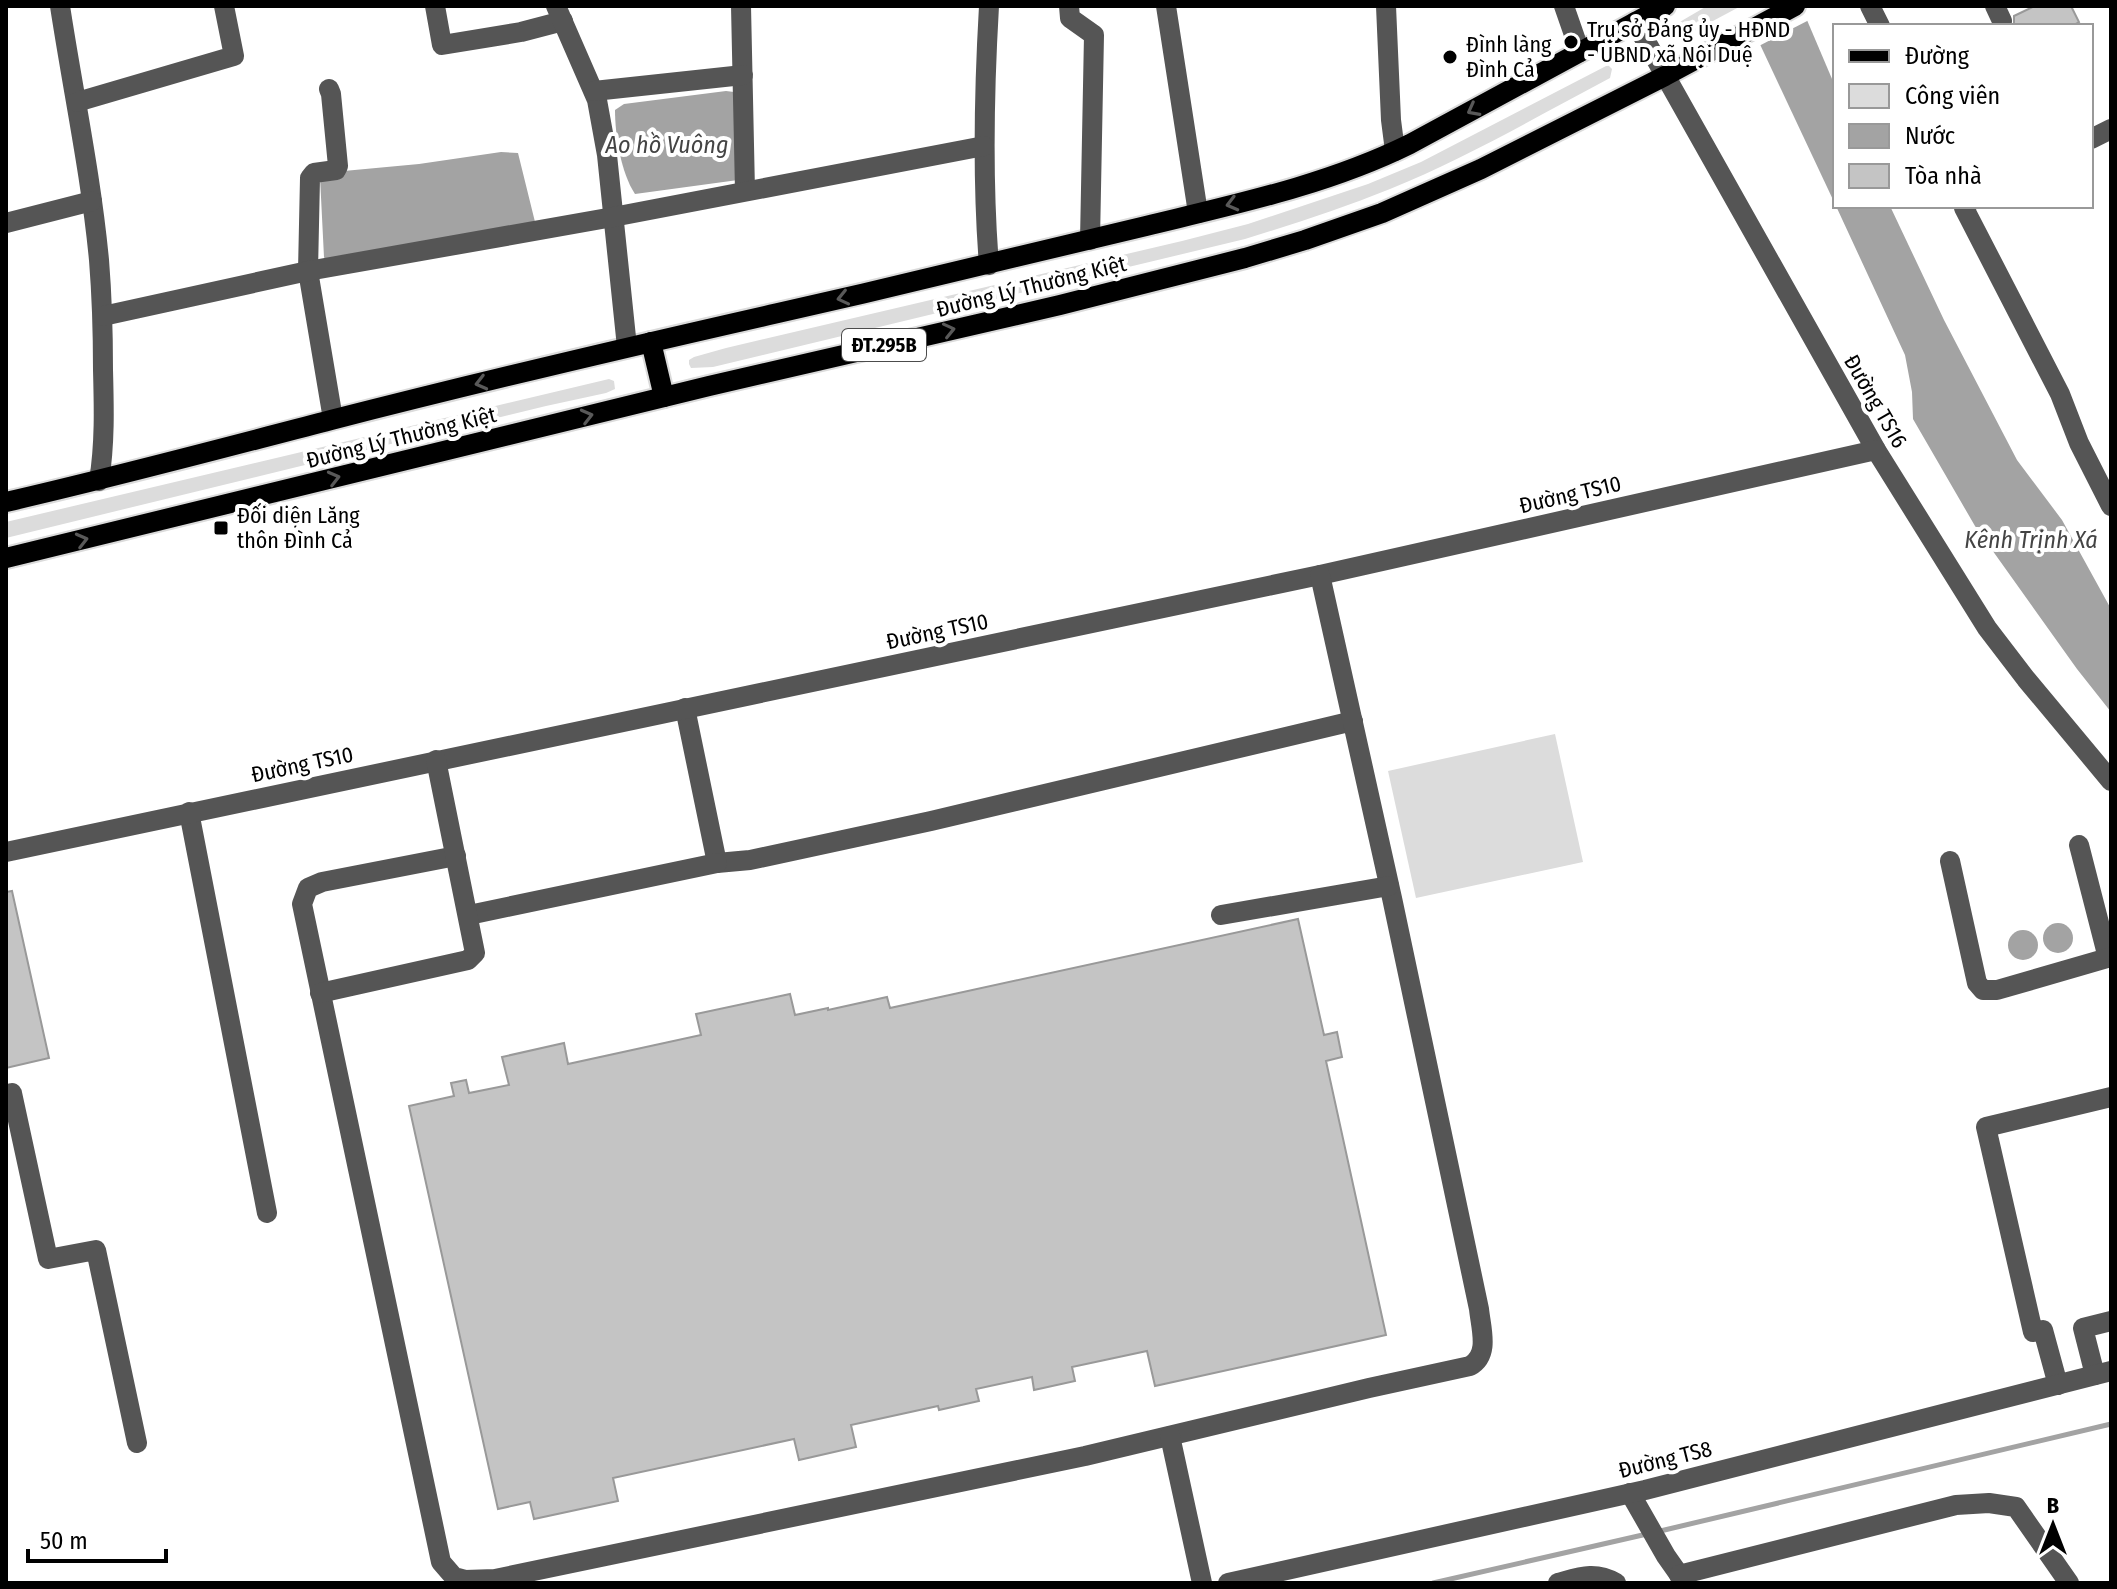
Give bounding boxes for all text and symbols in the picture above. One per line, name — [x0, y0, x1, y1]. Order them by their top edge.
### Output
place label: Trụ sở Đảng ủy - HĐND - UBND xã Nội Duệ — [1587, 16, 1790, 68]
legend — [1833, 24, 2093, 208]
place label: Đình làng Đình Cả — [1466, 31, 1552, 83]
marker: Trụ sở Đảng ủy - HĐND - UBND xã Nội Duệ — [1562, 33, 1580, 51]
text: Đường — [1905, 42, 1970, 70]
marker: Đình làng Đình Cả — [1441, 48, 1459, 66]
text: Công viên — [1905, 82, 2000, 110]
one-way arrow — [1467, 101, 1482, 116]
text: Nước — [1905, 122, 1955, 150]
water label: Ao hồ Vuông — [605, 131, 728, 159]
text: Tòa nhà — [1905, 162, 1982, 190]
one-way arrow — [1226, 195, 1240, 211]
street label: Đường Lý Thường Kiệt — [933, 250, 1130, 323]
one-way arrow — [837, 289, 851, 306]
one-way arrow — [941, 323, 955, 340]
road number: ĐT.295B — [842, 329, 926, 361]
street label: Đường TS16 — [1838, 350, 1913, 453]
one-way arrow — [475, 373, 489, 390]
street label: Đường Lý Thường Kiệt — [303, 401, 500, 474]
one-way arrow — [579, 408, 593, 425]
one-way arrow — [327, 470, 341, 487]
street label: Đường TS10 — [1516, 470, 1624, 519]
place label: Đối diện Lăng thôn Đình Cả — [237, 502, 360, 554]
marker: Đối diện Lăng thôn Đình Cả — [212, 519, 230, 537]
water label: Kênh Trịnh Xá — [1964, 526, 2098, 554]
one-way arrow — [74, 532, 88, 549]
street label: Đường TS10 — [884, 607, 991, 655]
street label: Đường TS10 — [249, 740, 356, 788]
street label: Đường TS8 — [1616, 1435, 1715, 1484]
north arrow — [2013, 1485, 2093, 1565]
text: B — [2047, 1492, 2059, 1519]
scale bar — [28, 1513, 166, 1563]
text: 50 m — [40, 1527, 88, 1555]

